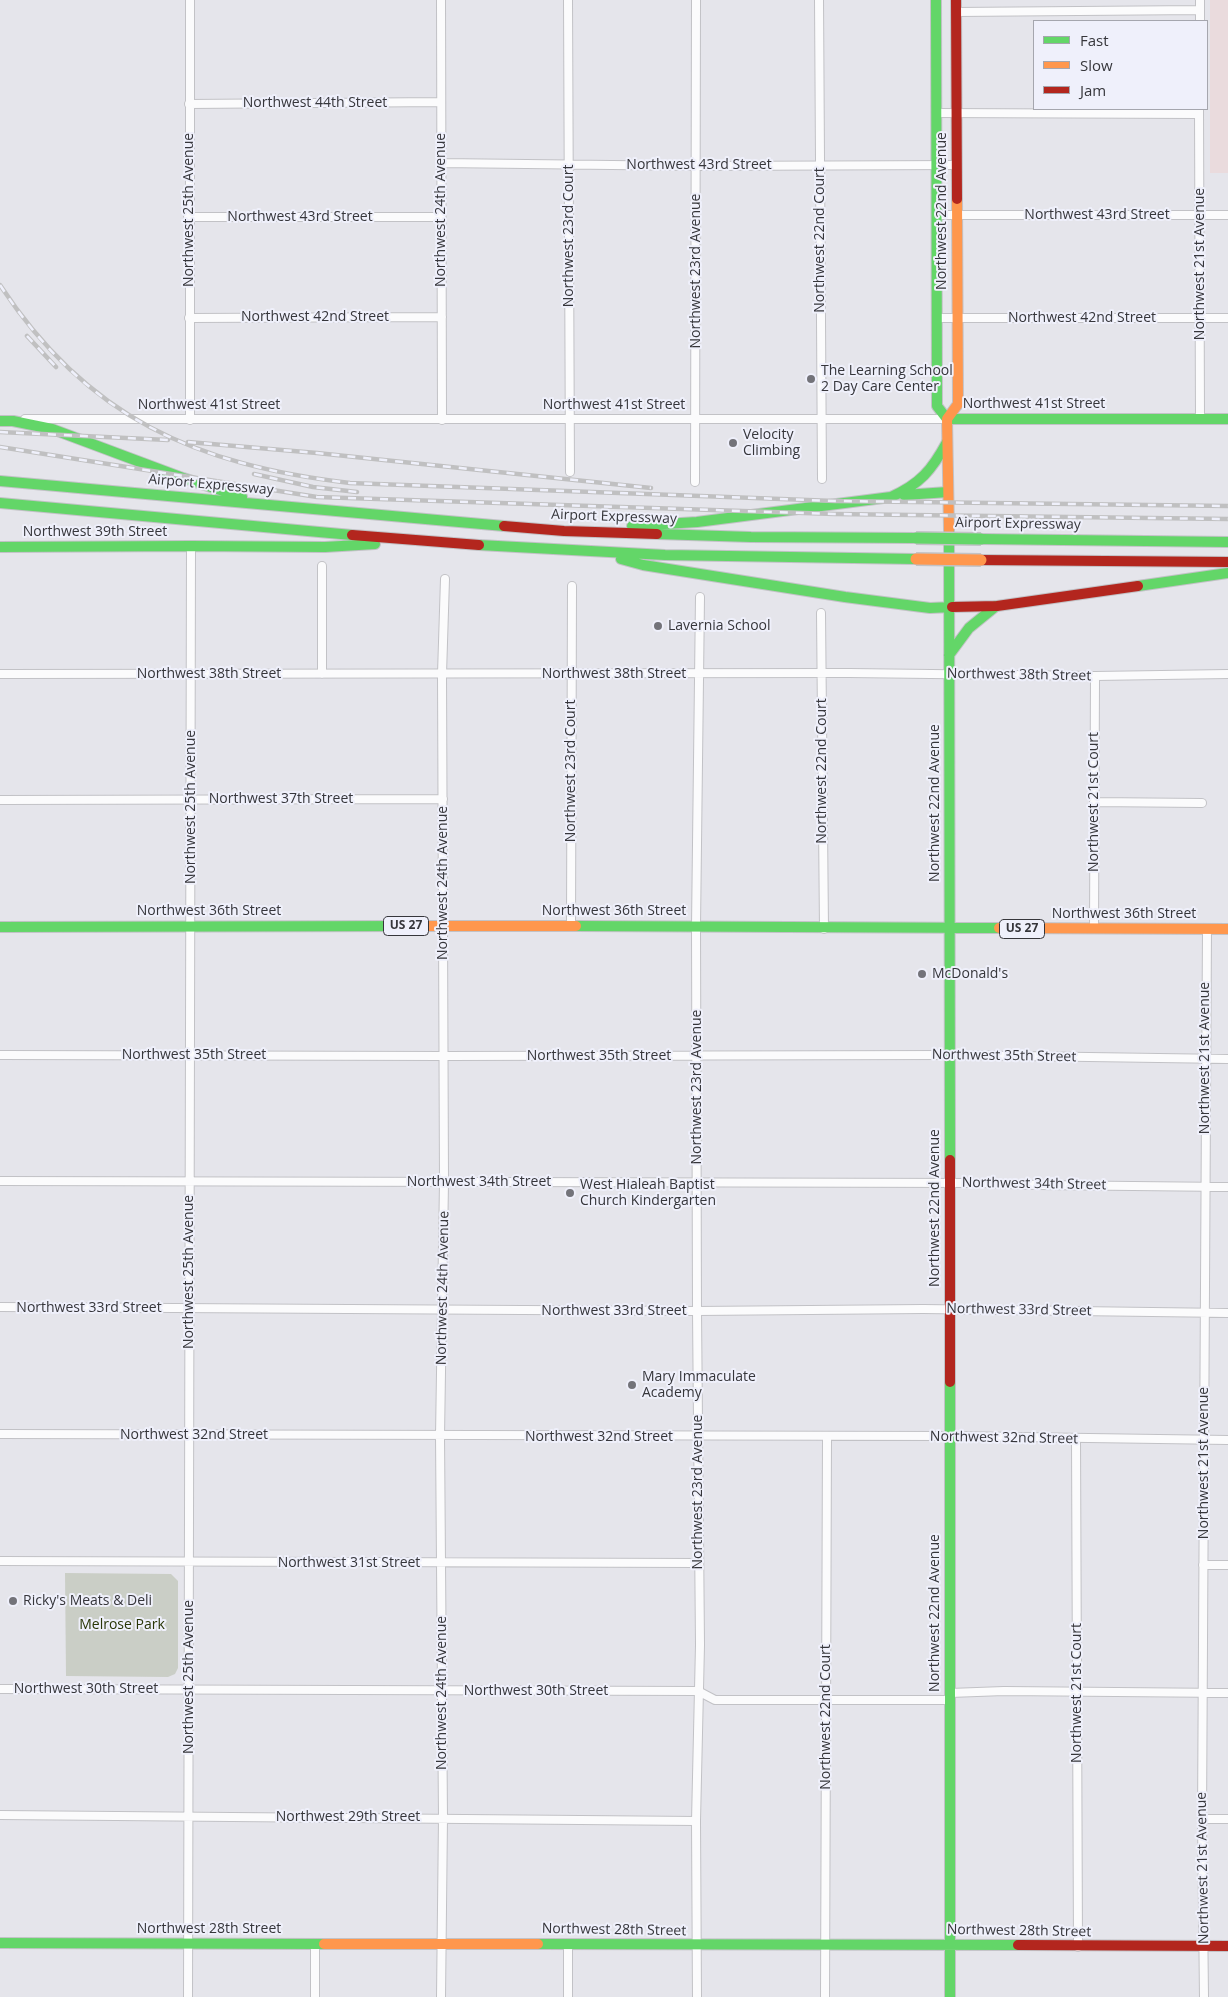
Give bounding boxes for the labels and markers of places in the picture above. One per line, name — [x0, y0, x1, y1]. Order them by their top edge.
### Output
place label: The Learning School 2 Day Care Center — [821, 363, 953, 396]
marker: The Learning School 2 Day Care Center — [805, 373, 817, 385]
place label: Velocity Climbing — [743, 427, 800, 460]
marker: Velocity Climbing — [727, 437, 739, 449]
place label: Lavernia School — [668, 618, 771, 634]
marker: Lavernia School — [652, 620, 664, 632]
place label: McDonald's — [932, 966, 1008, 982]
marker: McDonald's — [916, 968, 928, 980]
place label: West Hialeah Baptist Church Kindergarten — [580, 1177, 716, 1210]
marker: West Hialeah Baptist Church Kindergarten — [564, 1187, 576, 1199]
place label: Mary Immaculate Academy — [642, 1369, 756, 1401]
marker: Mary Immaculate Academy — [626, 1379, 638, 1391]
place label: Ricky's Meats & Deli — [23, 1593, 152, 1609]
marker: Ricky's Meats & Deli — [7, 1595, 19, 1607]

